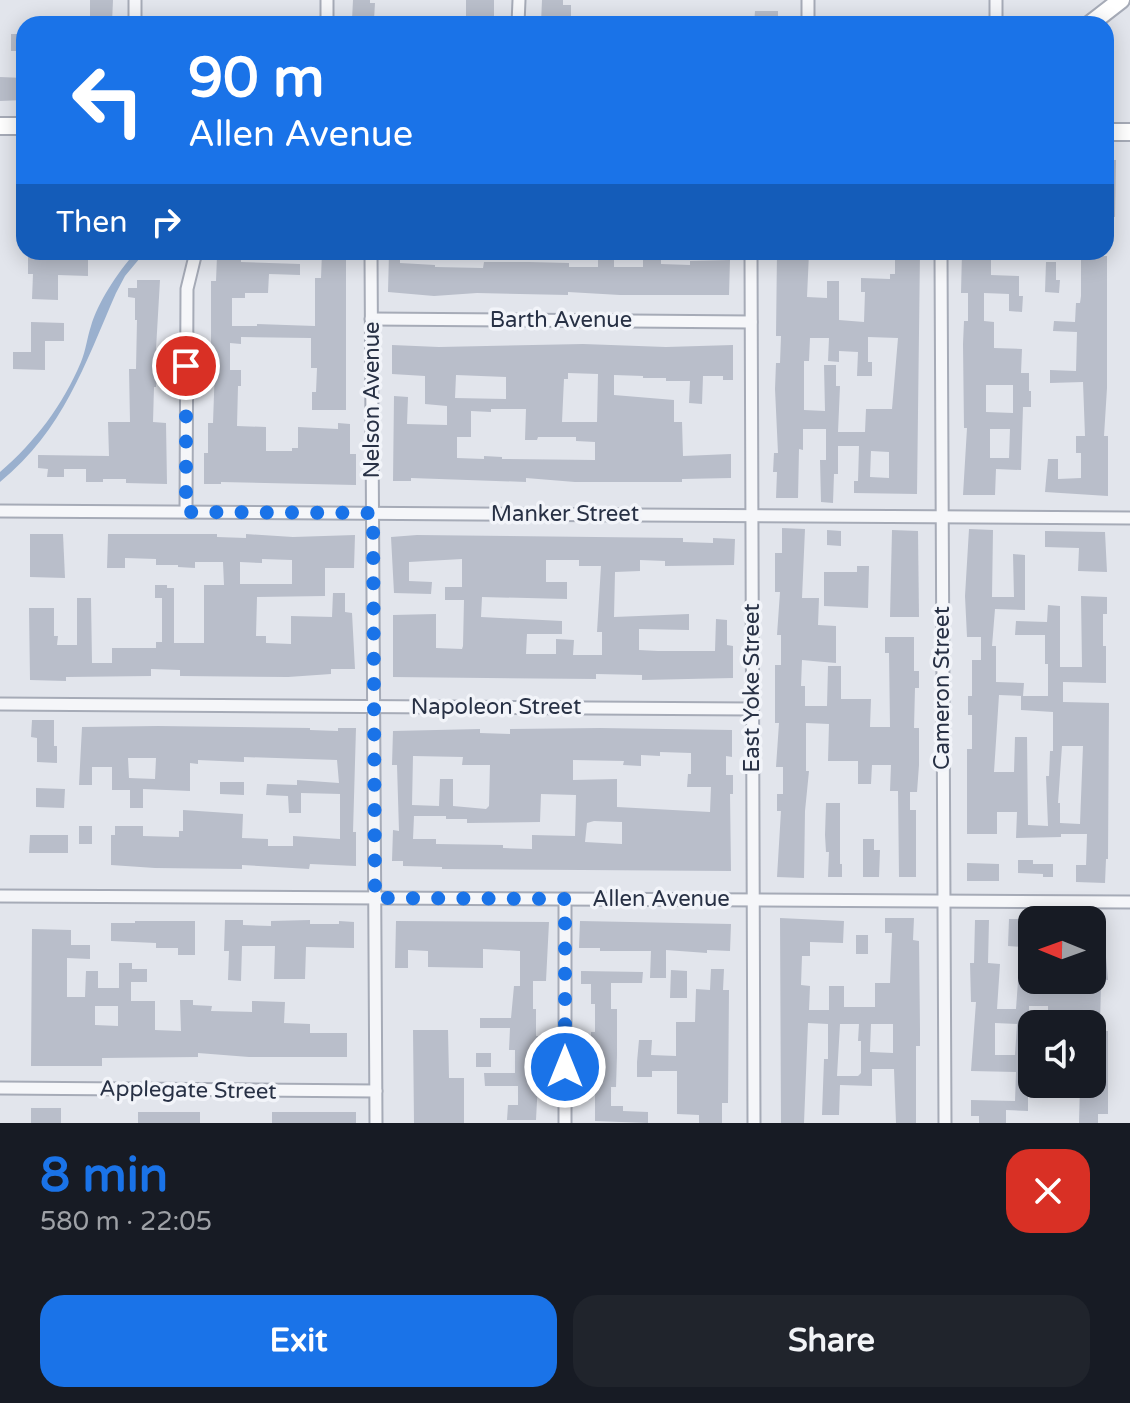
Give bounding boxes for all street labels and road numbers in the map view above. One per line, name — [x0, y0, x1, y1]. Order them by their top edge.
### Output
street label: Barth Avenue — [490, 307, 632, 333]
street label: Nelson Avenue — [359, 321, 385, 479]
street label: Manker Street — [491, 501, 639, 527]
street label: East Yoke Street — [739, 603, 765, 773]
street label: Cameron Street — [929, 606, 955, 770]
street label: Napoleon Street — [411, 694, 581, 720]
street label: Allen Avenue — [592, 886, 730, 912]
street label: Applegate Street — [99, 1075, 277, 1105]

